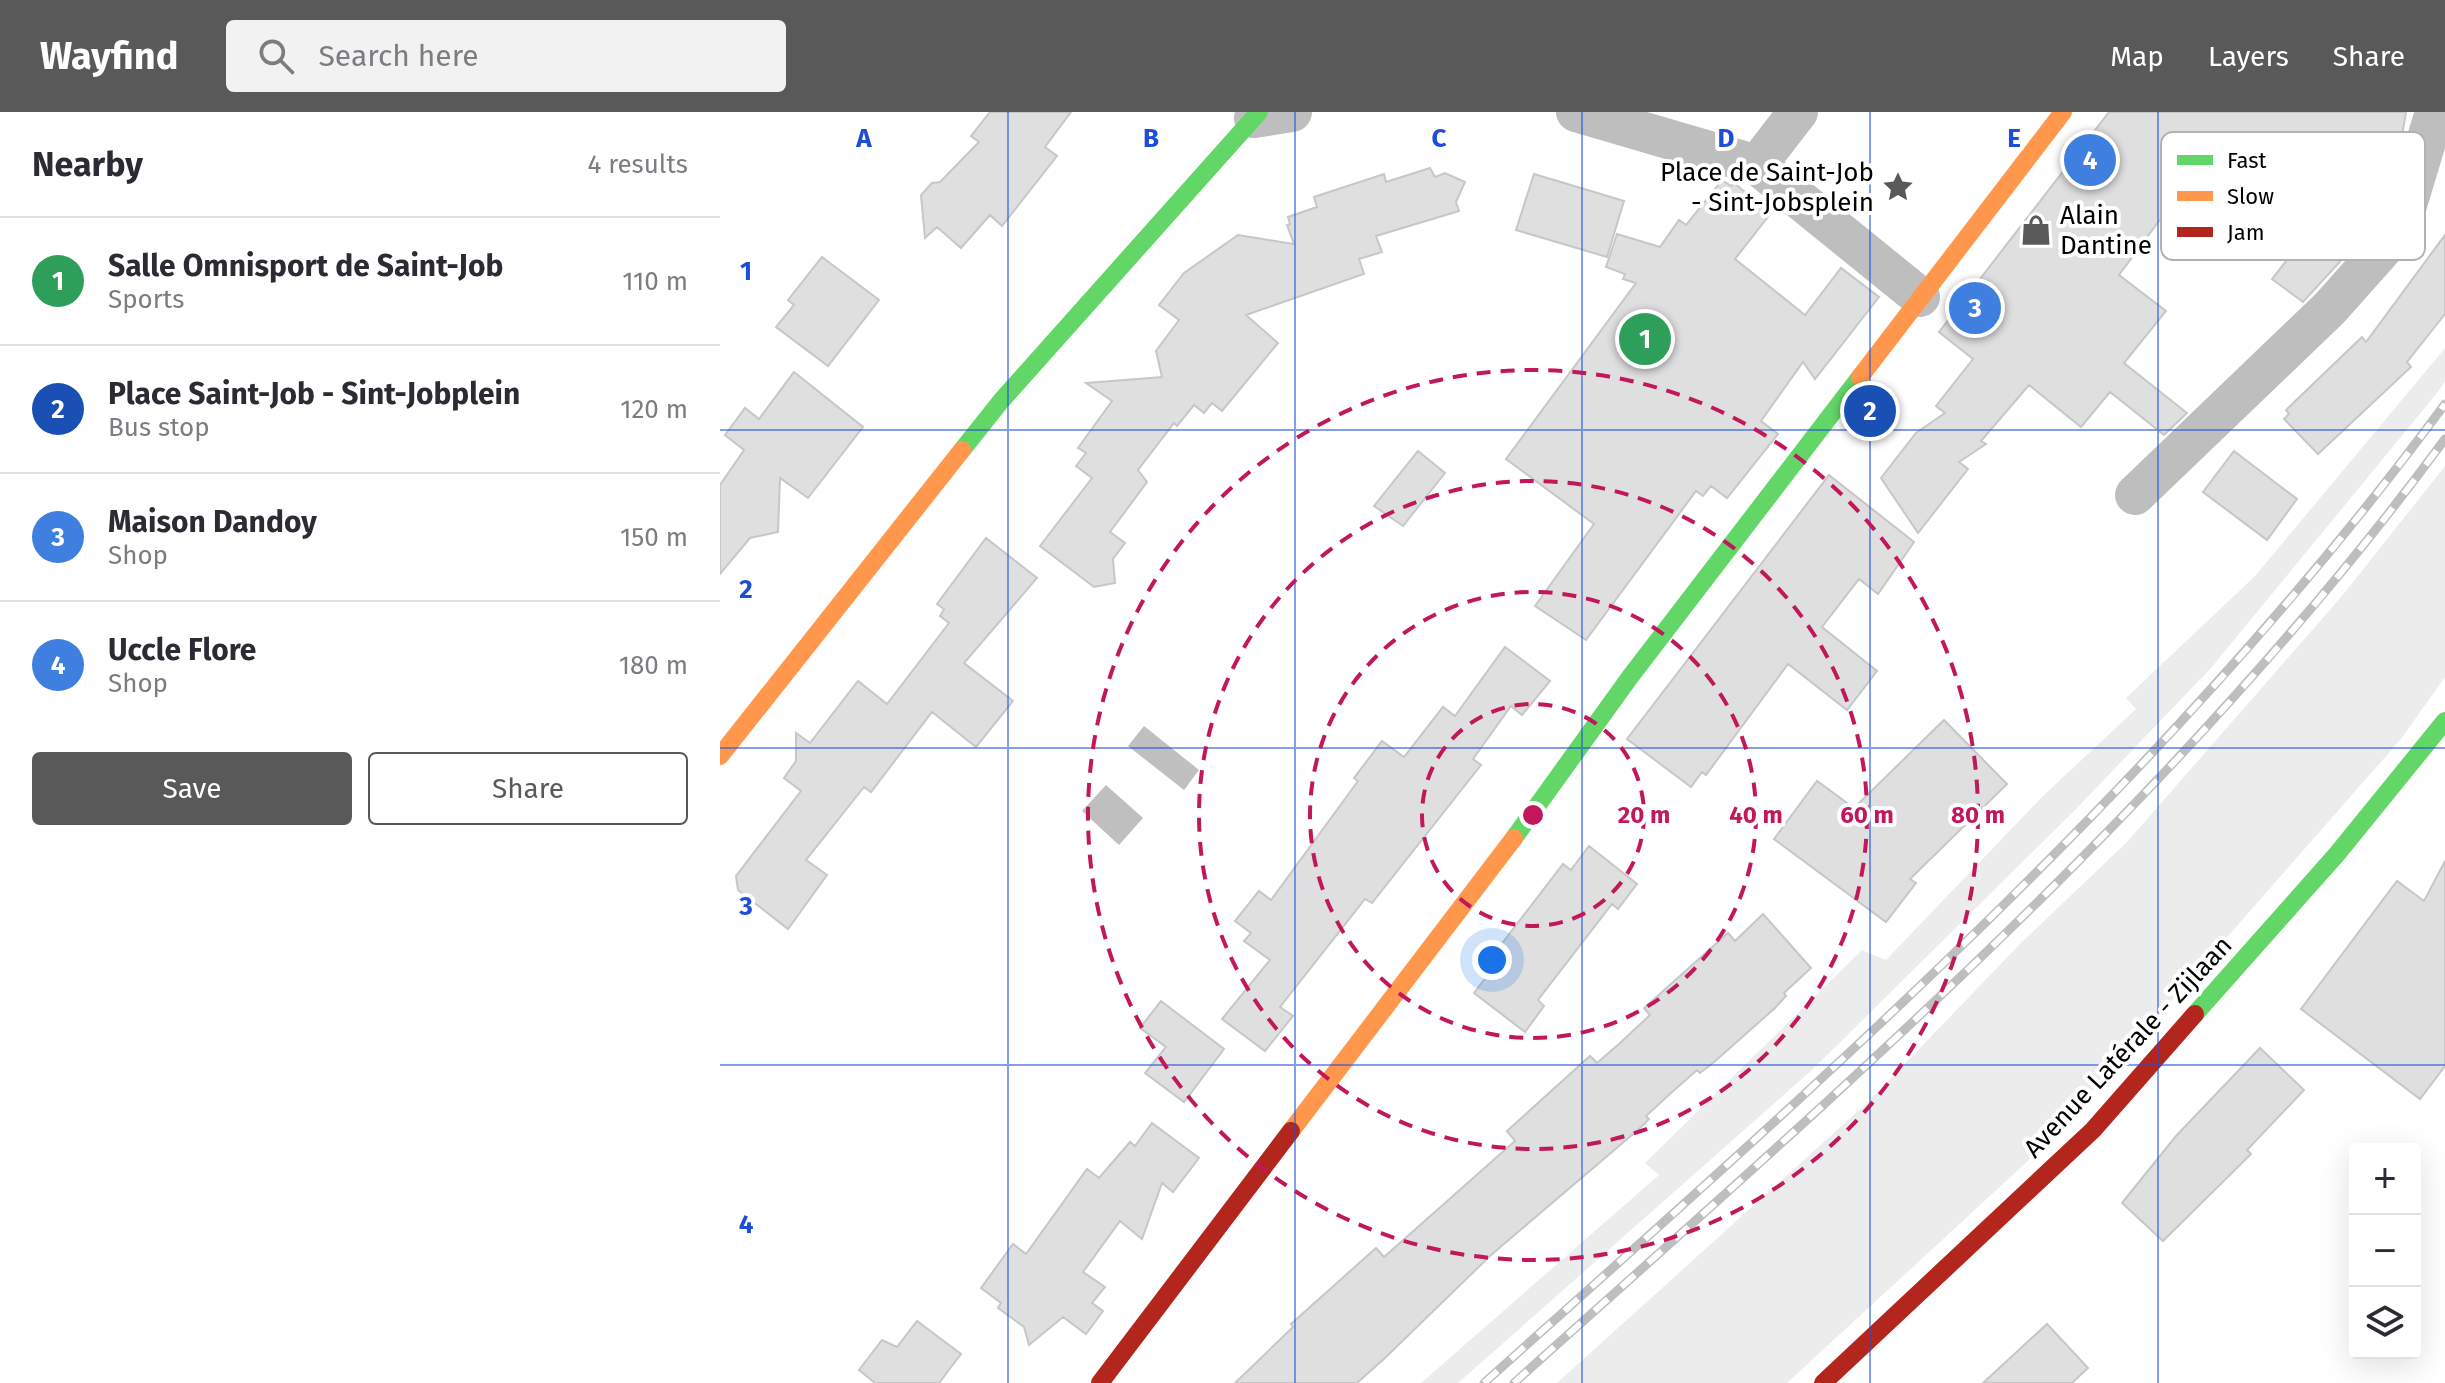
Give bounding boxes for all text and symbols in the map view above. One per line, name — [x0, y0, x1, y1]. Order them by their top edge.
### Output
search box — [226, 20, 786, 92]
text: Wayfind — [40, 33, 178, 79]
icon: search — [254, 34, 298, 78]
text: Search here — [318, 38, 479, 74]
text: Map — [2110, 40, 2164, 73]
text: Layers — [2208, 40, 2289, 73]
text: Share — [2333, 40, 2405, 73]
text: A — [855, 123, 872, 154]
text: B — [1143, 123, 1159, 154]
text: C — [1432, 123, 1447, 154]
text: D — [1718, 123, 1735, 154]
text: E — [2007, 123, 2021, 154]
pin: 4 — [2064, 130, 2116, 190]
legend — [2161, 132, 2425, 260]
text: Nearby — [32, 144, 143, 185]
text: Fast — [2227, 147, 2267, 174]
text: 4 results — [587, 149, 688, 180]
place label: Place de Saint-Job - Sint-Jobsplein — [1660, 157, 1874, 218]
place icon: Place de Saint-Job - Sint-Jobsplein — [1881, 170, 1915, 204]
text: Slow — [2227, 183, 2274, 210]
place label: Alain Dantine — [2060, 200, 2152, 261]
shop icon: Alain Dantine — [2019, 213, 2053, 247]
text: Jam — [2227, 219, 2265, 246]
text: Salle Omnisport de Saint-Job — [108, 248, 503, 284]
text: 1 — [740, 256, 752, 287]
text: 1 — [52, 266, 64, 297]
text: 110 m — [622, 266, 688, 297]
pin: 3 — [1949, 278, 2001, 338]
text: Sports — [108, 284, 184, 315]
pin: 1 — [1619, 309, 1671, 369]
text: Place Saint-Job - Sint-Jobplein — [108, 376, 520, 412]
pin: 2 — [1844, 381, 1896, 441]
text: 2 — [51, 394, 65, 425]
text: 120 m — [620, 394, 688, 425]
text: Bus stop — [108, 412, 210, 443]
text: Maison Dandoy — [108, 504, 317, 540]
text: 3 — [51, 522, 65, 553]
text: 150 m — [620, 522, 688, 553]
text: Shop — [108, 540, 168, 571]
text: 2 — [739, 574, 753, 605]
text: Uccle Flore — [108, 632, 256, 668]
text: 4 — [51, 650, 65, 681]
text: 180 m — [619, 650, 688, 681]
text: Shop — [108, 668, 168, 699]
button: Save — [32, 752, 352, 825]
button: Share — [368, 752, 688, 825]
centre of rings — [1519, 801, 1547, 829]
text: 20 m — [1618, 801, 1670, 829]
text: 40 m — [1729, 801, 1783, 829]
text: 60 m — [1840, 801, 1894, 829]
text: 80 m — [1951, 801, 2005, 829]
text: 3 — [738, 891, 753, 922]
street label: Avenue Latérale - Zijlaan — [2017, 930, 2239, 1164]
your location — [1472, 940, 1512, 980]
map controls — [2349, 1143, 2421, 1359]
button: + — [2349, 1143, 2421, 1215]
text: 4 — [739, 1209, 754, 1240]
button: − — [2349, 1215, 2421, 1287]
button: layers — [2349, 1287, 2421, 1359]

